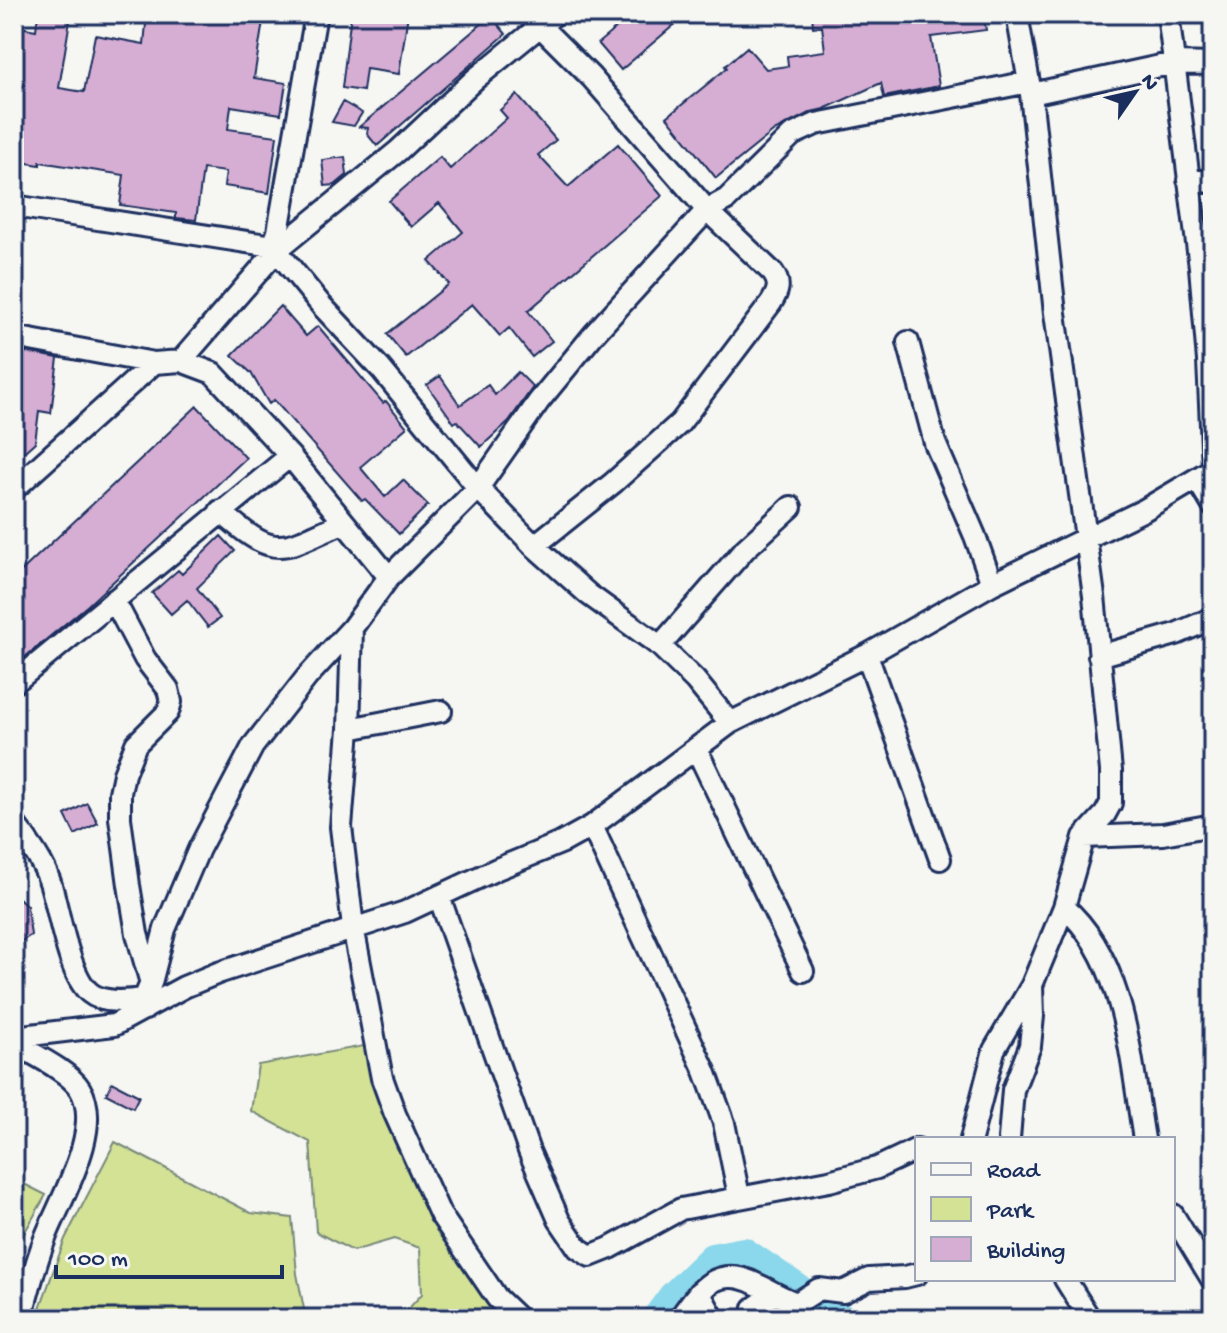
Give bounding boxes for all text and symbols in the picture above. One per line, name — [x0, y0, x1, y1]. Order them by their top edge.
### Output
north arrow — [1095, 52, 1175, 132]
text: N — [1133, 70, 1163, 96]
legend — [915, 1137, 1175, 1281]
text: Road — [987, 1158, 1041, 1187]
text: Park — [986, 1198, 1035, 1227]
scale bar — [56, 1229, 282, 1279]
text: Building — [986, 1238, 1065, 1267]
text: 100 m — [67, 1246, 128, 1275]

